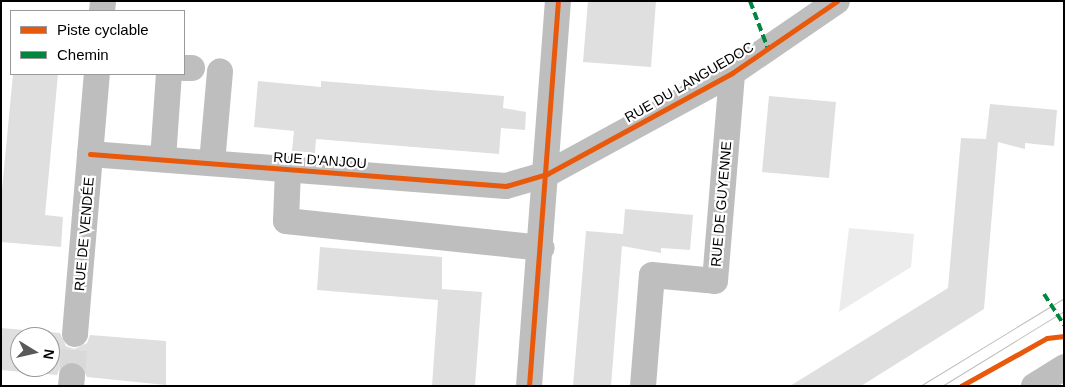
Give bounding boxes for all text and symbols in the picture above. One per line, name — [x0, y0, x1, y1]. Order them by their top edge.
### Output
legend — [10, 10, 185, 75]
text: Piste cyclable — [57, 21, 149, 38]
street label: RUE DU LANGUEDOC — [621, 38, 757, 126]
text: Chemin — [57, 46, 109, 63]
street label: RUE DE GUYENNE — [707, 140, 735, 268]
street label: RUE D'ANJOU — [273, 148, 367, 172]
street label: RUE DE VENDÉE — [71, 176, 97, 292]
north arrow — [10, 327, 60, 377]
text: N — [40, 348, 58, 360]

